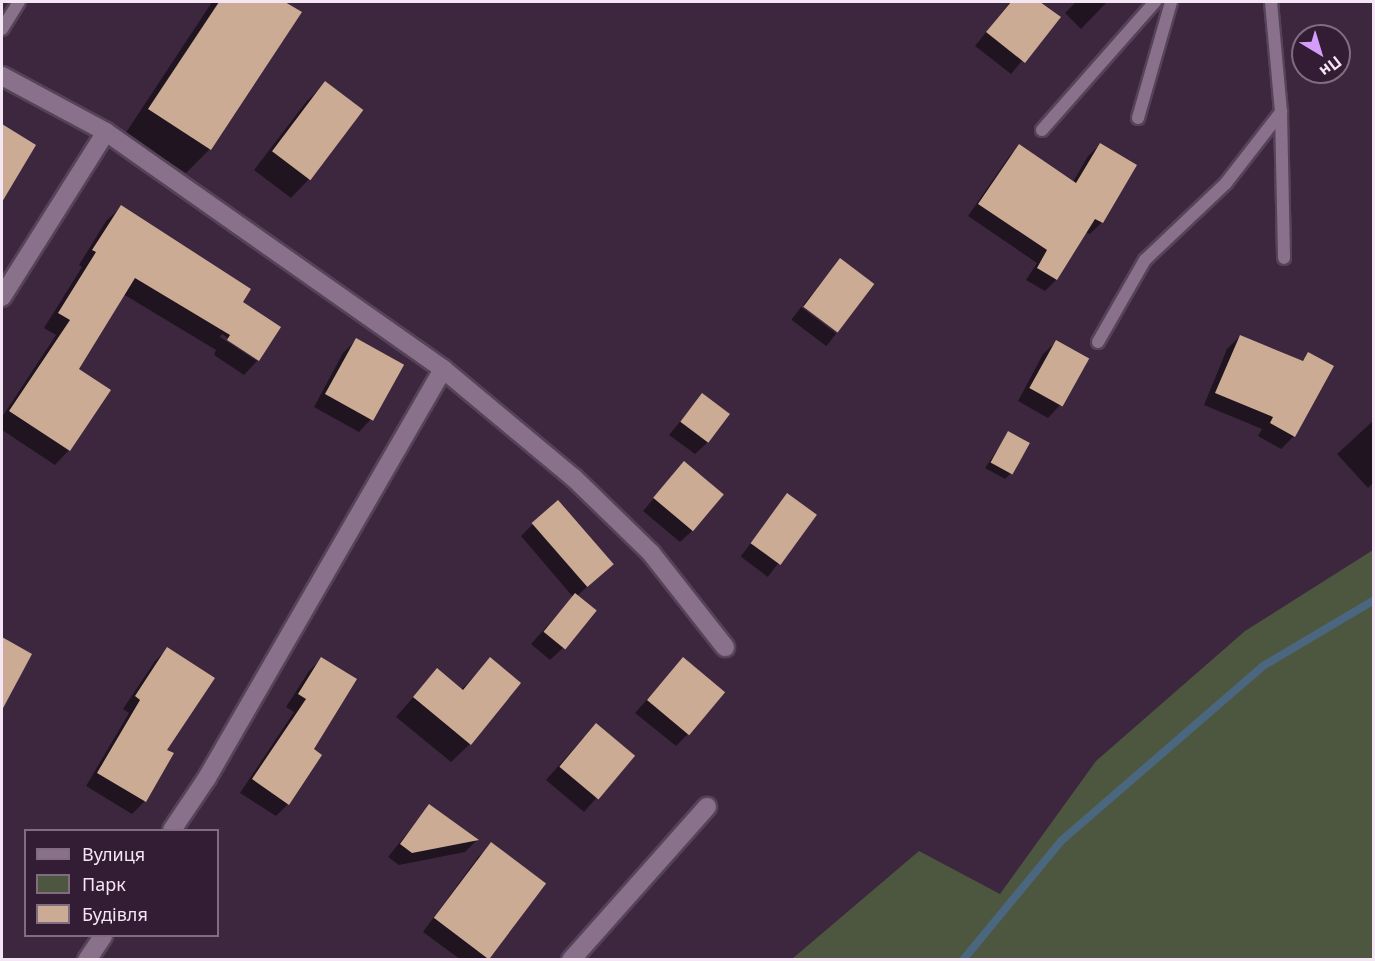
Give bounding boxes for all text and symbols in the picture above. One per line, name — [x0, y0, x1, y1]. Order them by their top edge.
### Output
north arrow — [1291, 24, 1351, 84]
text: Пн — [1315, 51, 1347, 82]
legend — [24, 829, 219, 937]
text: Вулиця — [82, 842, 145, 866]
text: Парк — [82, 872, 126, 896]
text: Будівля — [82, 902, 148, 926]

